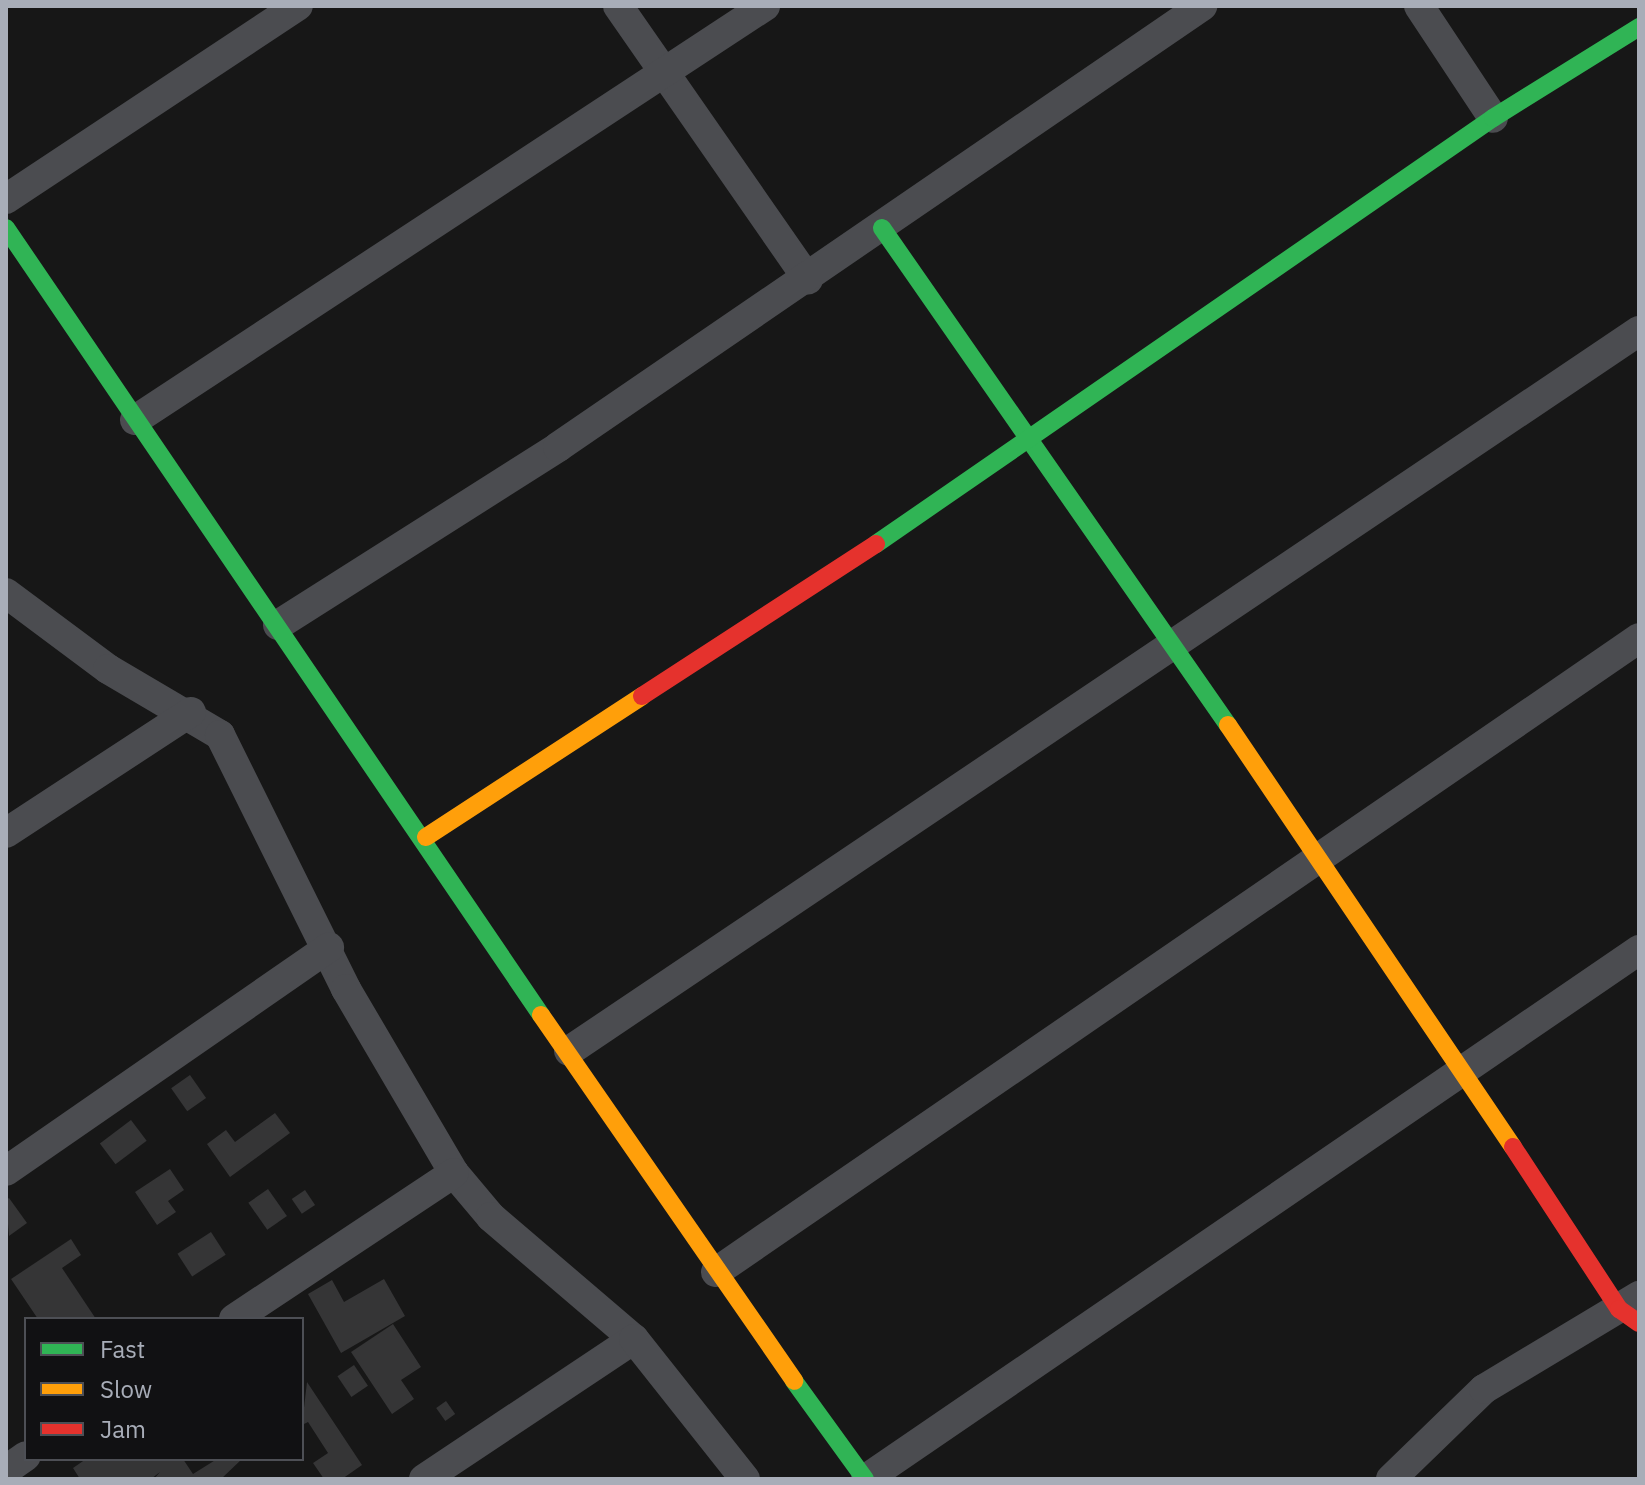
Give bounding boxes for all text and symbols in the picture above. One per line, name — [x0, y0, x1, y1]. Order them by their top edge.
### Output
legend — [24, 1317, 304, 1461]
text: Fast — [100, 1333, 145, 1365]
text: Slow — [100, 1373, 152, 1405]
text: Jam — [100, 1413, 146, 1445]

